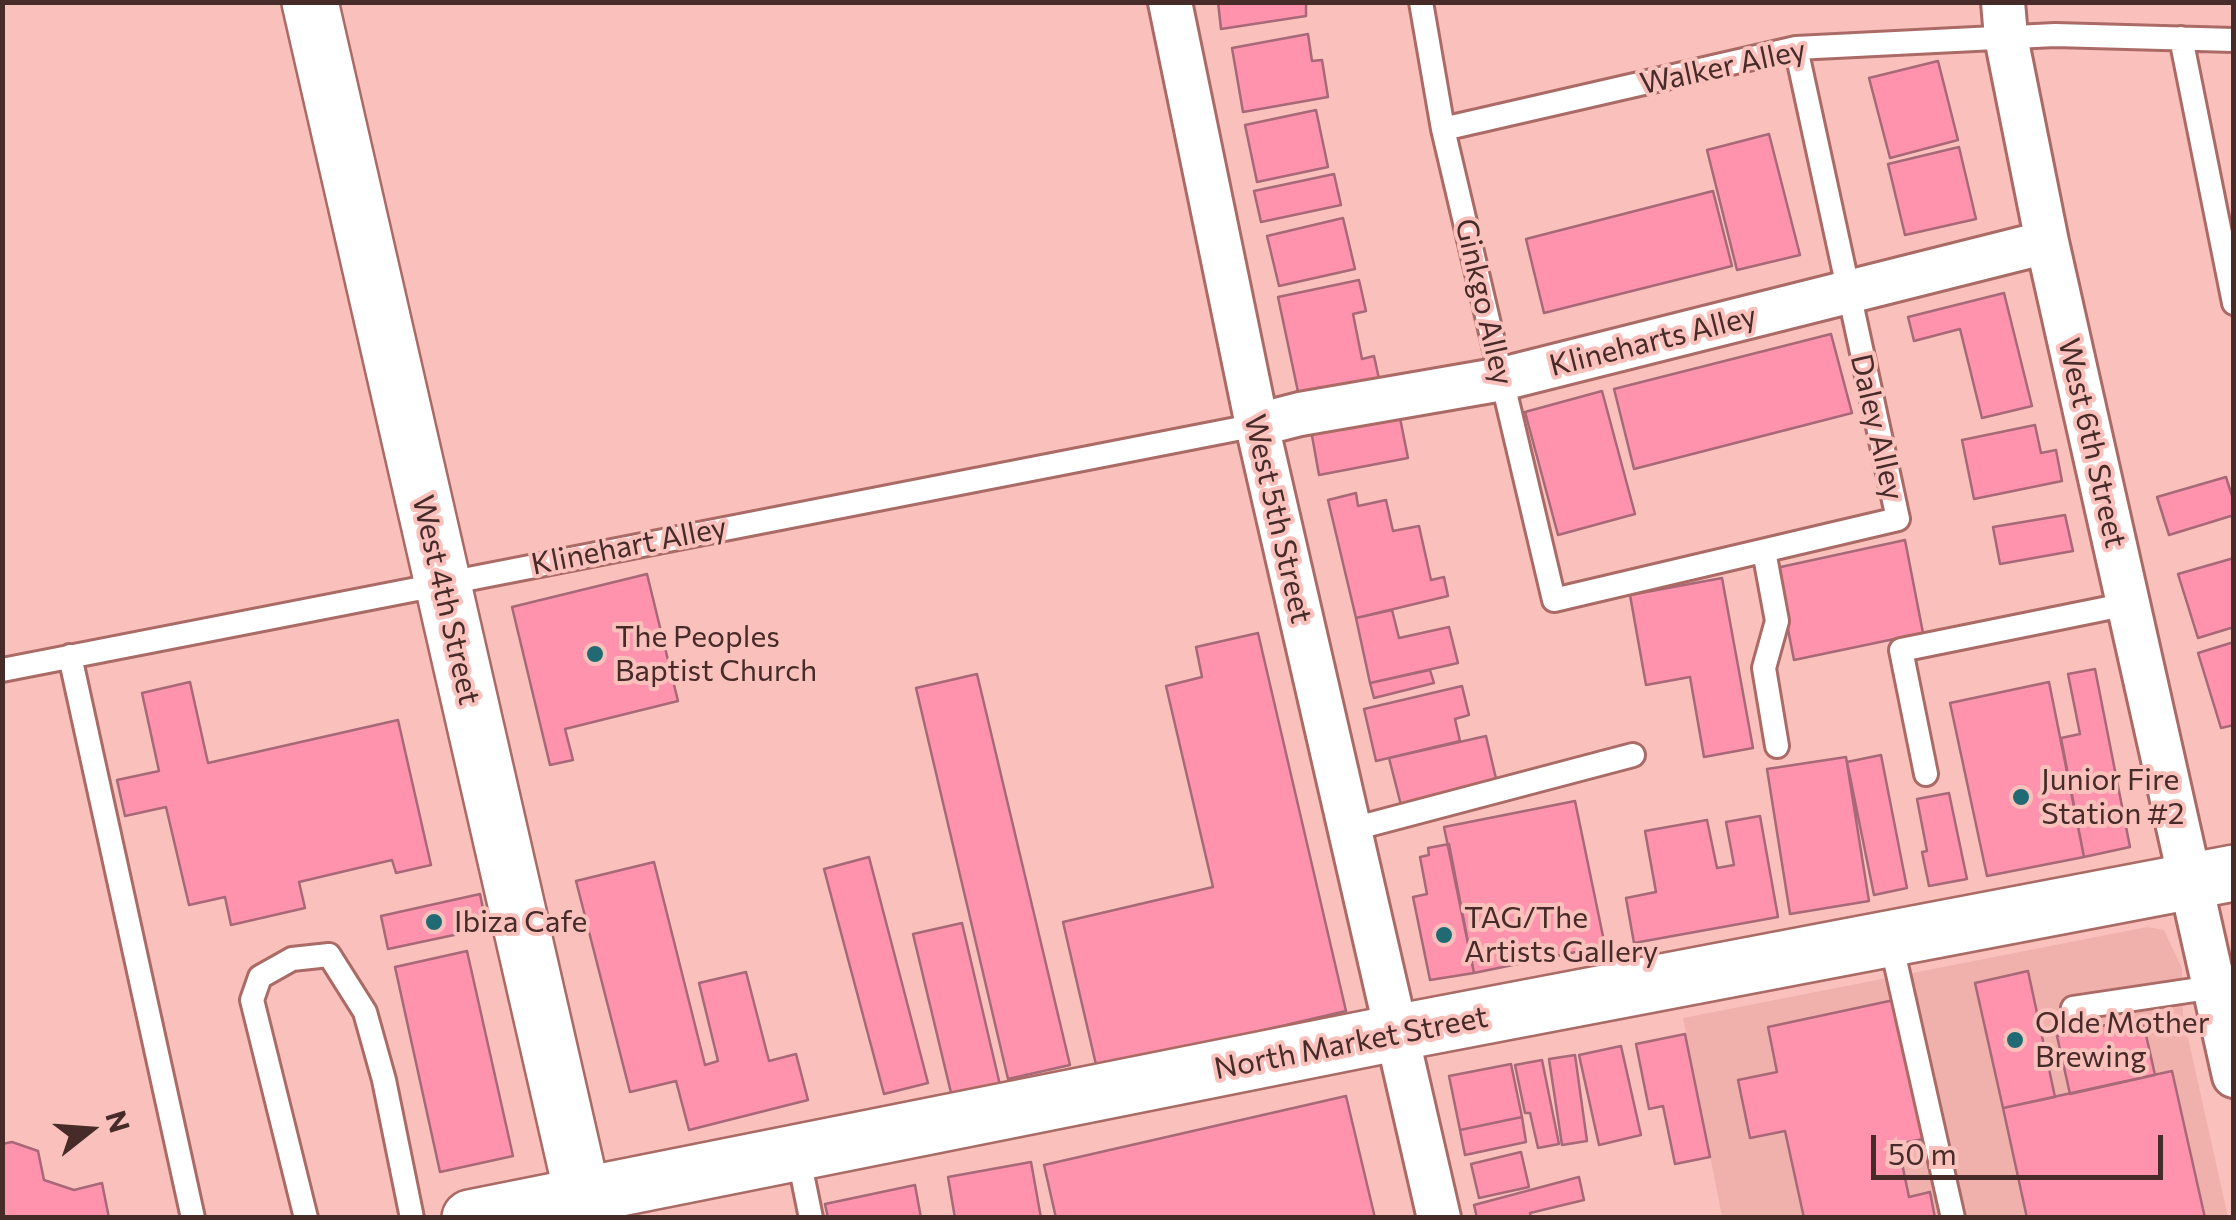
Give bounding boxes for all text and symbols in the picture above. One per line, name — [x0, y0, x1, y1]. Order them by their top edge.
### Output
street label: Walker Alley — [1637, 32, 1809, 102]
street label: Ginkgo Alley — [1447, 215, 1521, 389]
street label: Klineharts Alley — [1546, 298, 1760, 384]
street label: West 6th Street — [2050, 335, 2134, 551]
street label: Daley Alley — [1843, 350, 1911, 504]
street label: West 5th Street — [1236, 411, 1320, 627]
street label: West 4th Street — [404, 492, 488, 708]
street label: Klinehart Alley — [528, 509, 730, 583]
place label: The Peoples Baptist Church — [615, 619, 817, 690]
marker: The Peoples Baptist Church — [584, 643, 606, 665]
place label: Junior Fire Station #2 — [2041, 762, 2184, 832]
marker: Junior Fire Station #2 — [2010, 786, 2032, 808]
place label: TAG/The Artists Gallery — [1464, 900, 1658, 970]
place label: Ibiza Cafe — [454, 904, 587, 940]
marker: Ibiza Cafe — [423, 911, 445, 933]
marker: TAG/The Artists Gallery — [1433, 924, 1455, 946]
street label: North Market Street — [1211, 999, 1491, 1087]
place label: Olde Mother Brewing — [2035, 1005, 2210, 1076]
marker: Olde Mother Brewing — [2004, 1029, 2026, 1051]
north arrow — [40, 1080, 140, 1180]
text: N — [99, 1106, 138, 1136]
scale bar — [1876, 1115, 2168, 1177]
text: 50 m — [1888, 1134, 1957, 1171]

